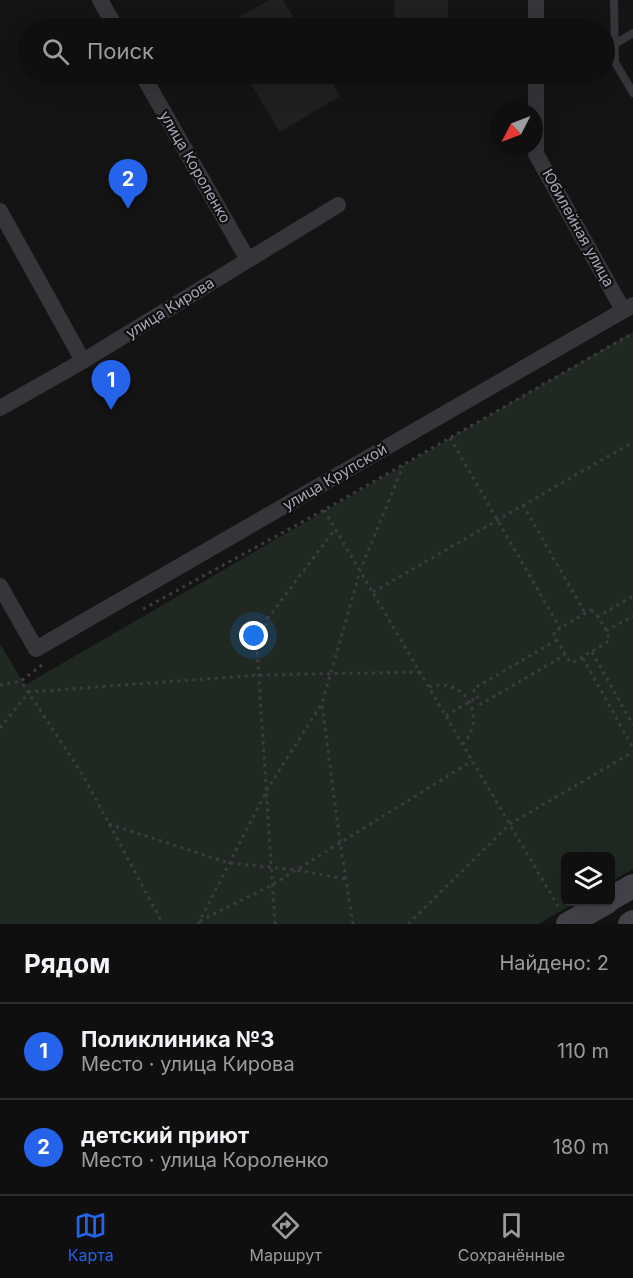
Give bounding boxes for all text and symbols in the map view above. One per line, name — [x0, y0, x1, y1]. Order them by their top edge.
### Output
search box — [18, 18, 615, 84]
icon: search — [39, 35, 72, 68]
text: Поиск — [87, 38, 154, 64]
north arrow — [489, 102, 543, 156]
street label: улица Короленко — [156, 107, 235, 226]
pin: 2 — [108, 160, 148, 209]
street label: Юбилейная улица — [538, 166, 619, 290]
street label: улица Кирова — [122, 273, 218, 342]
pin: 1 — [92, 360, 130, 410]
street label: улица Крупской — [279, 439, 390, 514]
your location — [239, 621, 268, 650]
map controls — [561, 852, 615, 906]
button: layers — [561, 852, 615, 906]
text: Рядом — [24, 948, 110, 979]
text: Найдено: 2 — [499, 951, 609, 975]
text: Поликлиника №3 — [81, 1026, 274, 1052]
text: 1 — [39, 1039, 48, 1063]
text: 110 m — [557, 1039, 609, 1063]
text: Место · улица Кирова — [81, 1052, 295, 1076]
text: детский приют — [81, 1122, 249, 1148]
text: 2 — [37, 1135, 50, 1159]
text: 180 m — [553, 1135, 609, 1159]
text: Место · улица Короленко — [81, 1148, 329, 1172]
tab: Карта — [68, 1209, 114, 1265]
tab: Маршрут — [249, 1209, 322, 1265]
tab: Сохранённые — [458, 1209, 565, 1265]

